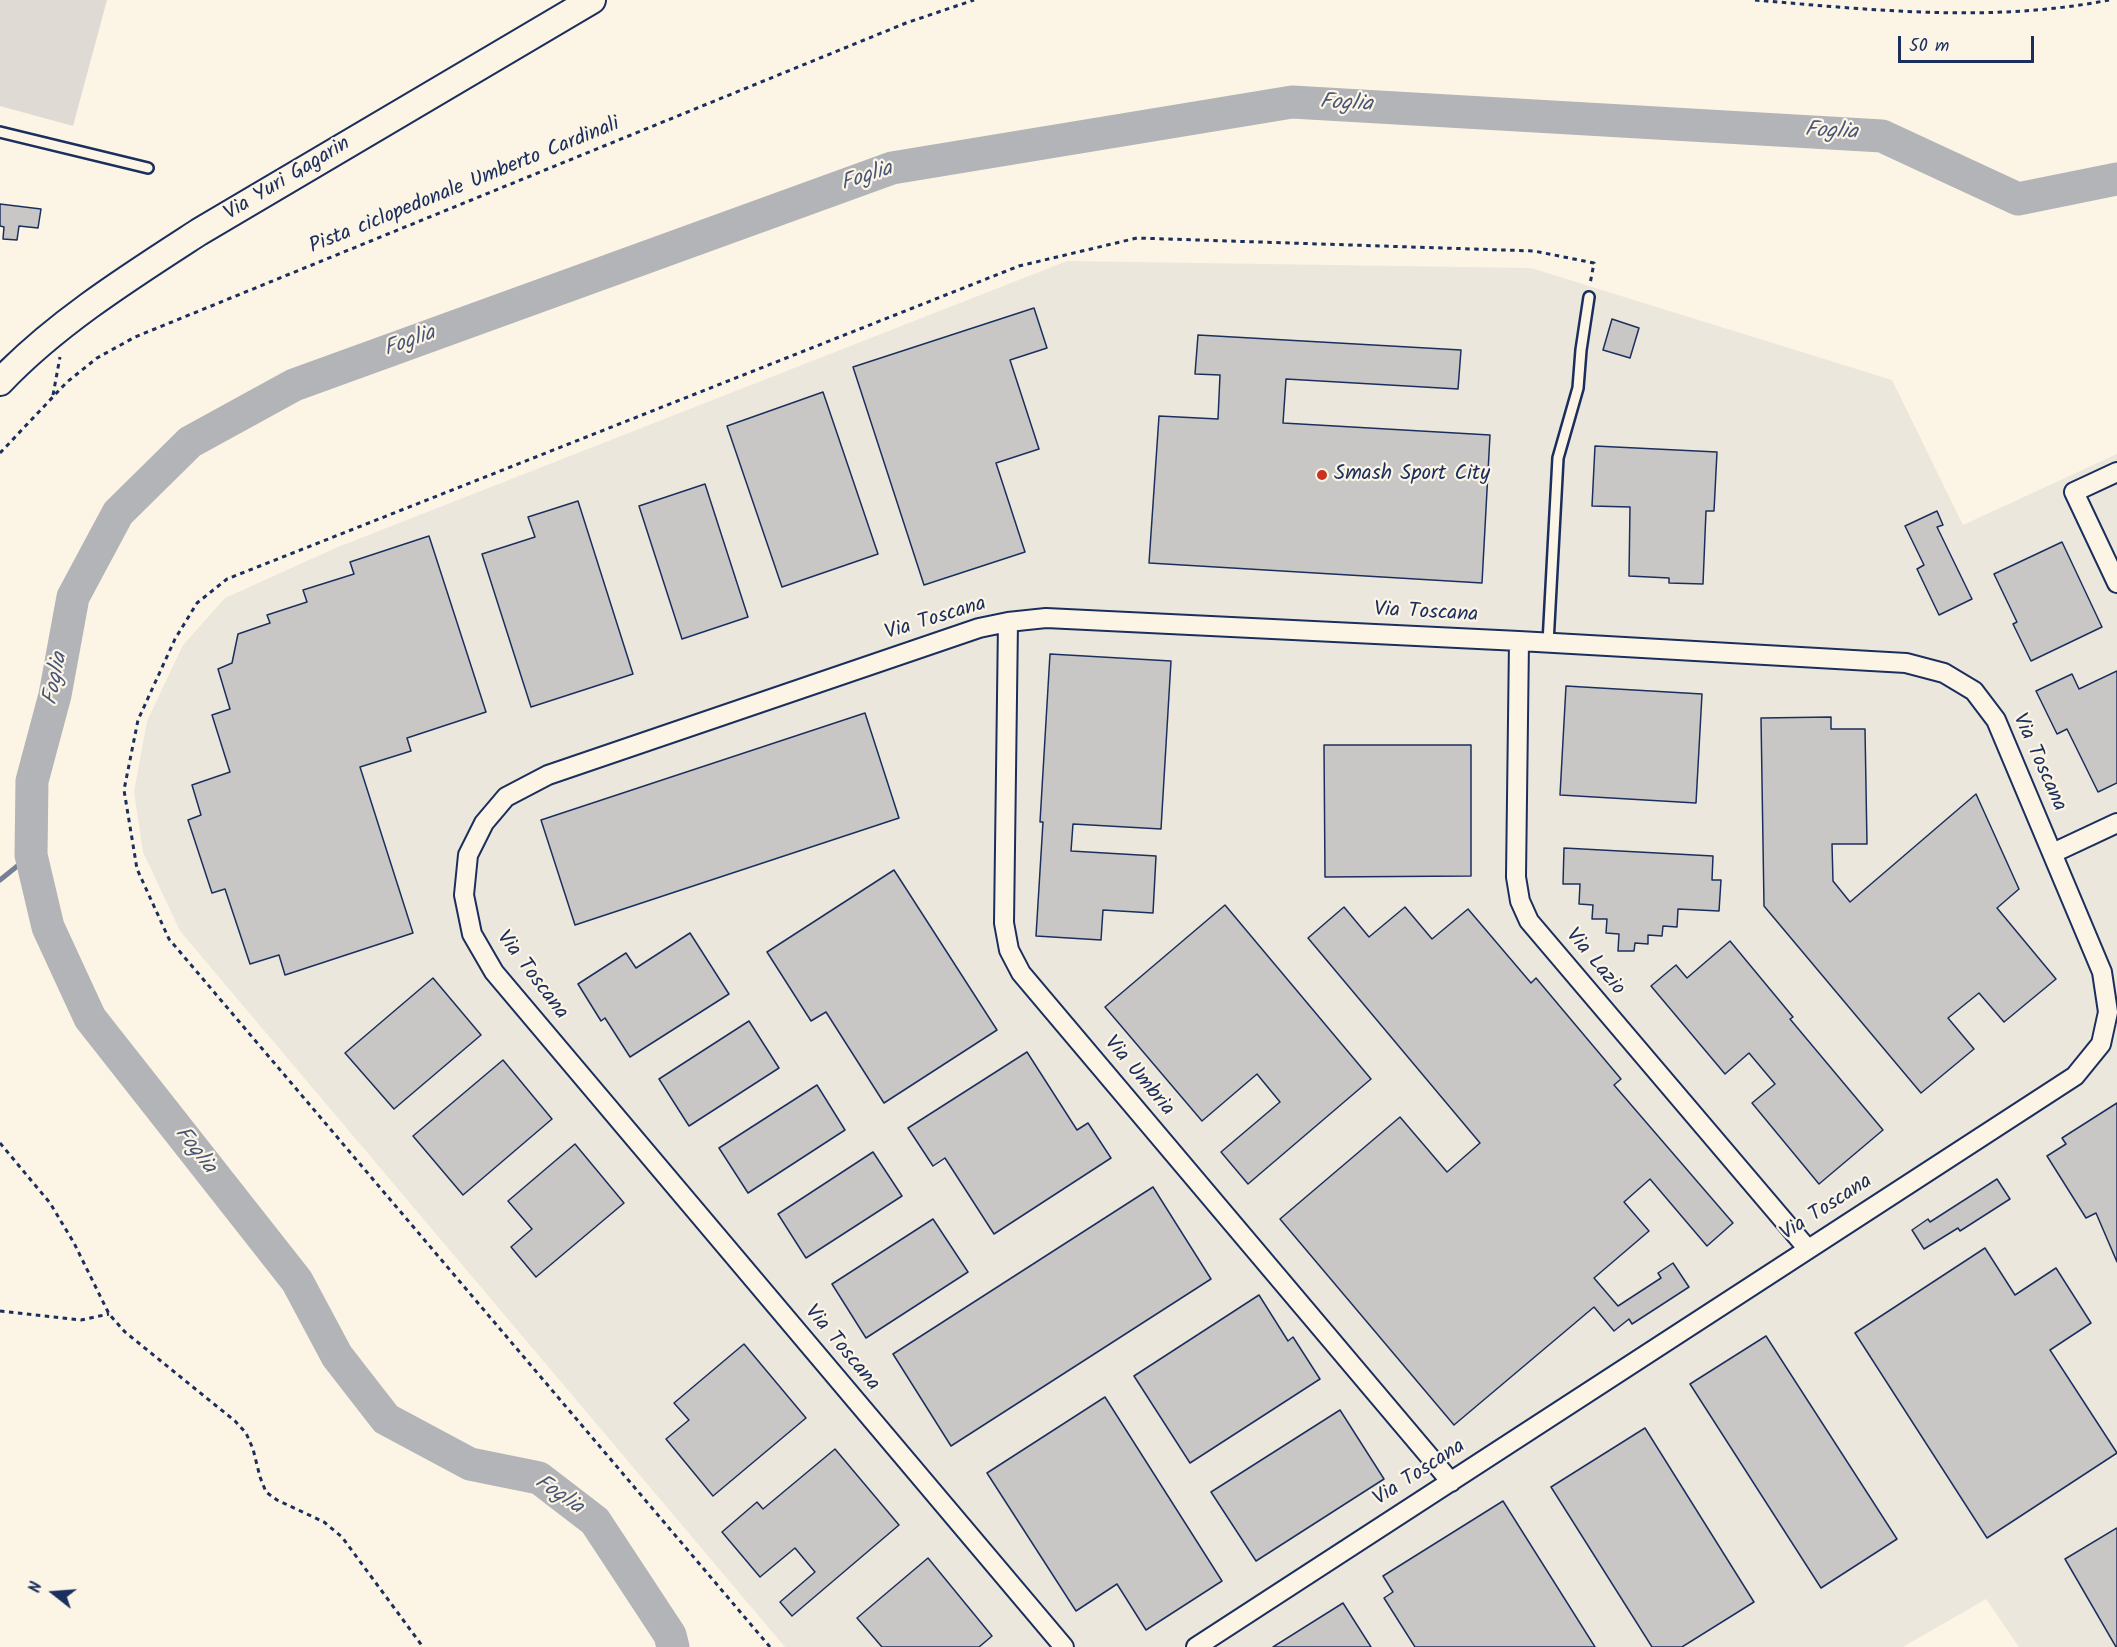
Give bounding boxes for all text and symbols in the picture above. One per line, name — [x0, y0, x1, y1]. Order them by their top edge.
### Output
scale bar — [1901, 24, 2038, 62]
text: 50 m — [1909, 32, 1949, 61]
water label: Foglia — [1319, 90, 1373, 120]
street label: Pista ciclopedonale Umberto Cardinali — [306, 113, 624, 261]
water label: Foglia — [1804, 118, 1858, 148]
street label: Via Yuri Gagarin — [220, 132, 356, 228]
water label: Foglia — [838, 157, 896, 199]
water label: Foglia — [381, 322, 439, 364]
place label: Smash Sport City — [1334, 462, 1490, 488]
marker: Smash Sport City — [1315, 468, 1329, 482]
street label: Via Toscana — [882, 593, 990, 647]
street label: Via Toscana — [1373, 599, 1479, 629]
water label: Foglia — [39, 651, 75, 707]
street label: Via Toscana — [2005, 710, 2071, 816]
street label: Via Lazio — [1559, 924, 1629, 1002]
street label: Via Toscana — [490, 927, 572, 1025]
street label: Via Umbria — [1097, 1032, 1179, 1122]
water label: Foglia — [167, 1122, 221, 1180]
street label: Via Toscana — [1776, 1170, 1878, 1248]
street label: Via Toscana — [798, 1301, 884, 1397]
street label: Via Toscana — [1369, 1435, 1471, 1513]
water label: Foglia — [529, 1470, 587, 1522]
north arrow — [24, 1563, 84, 1623]
text: N — [23, 1579, 50, 1596]

